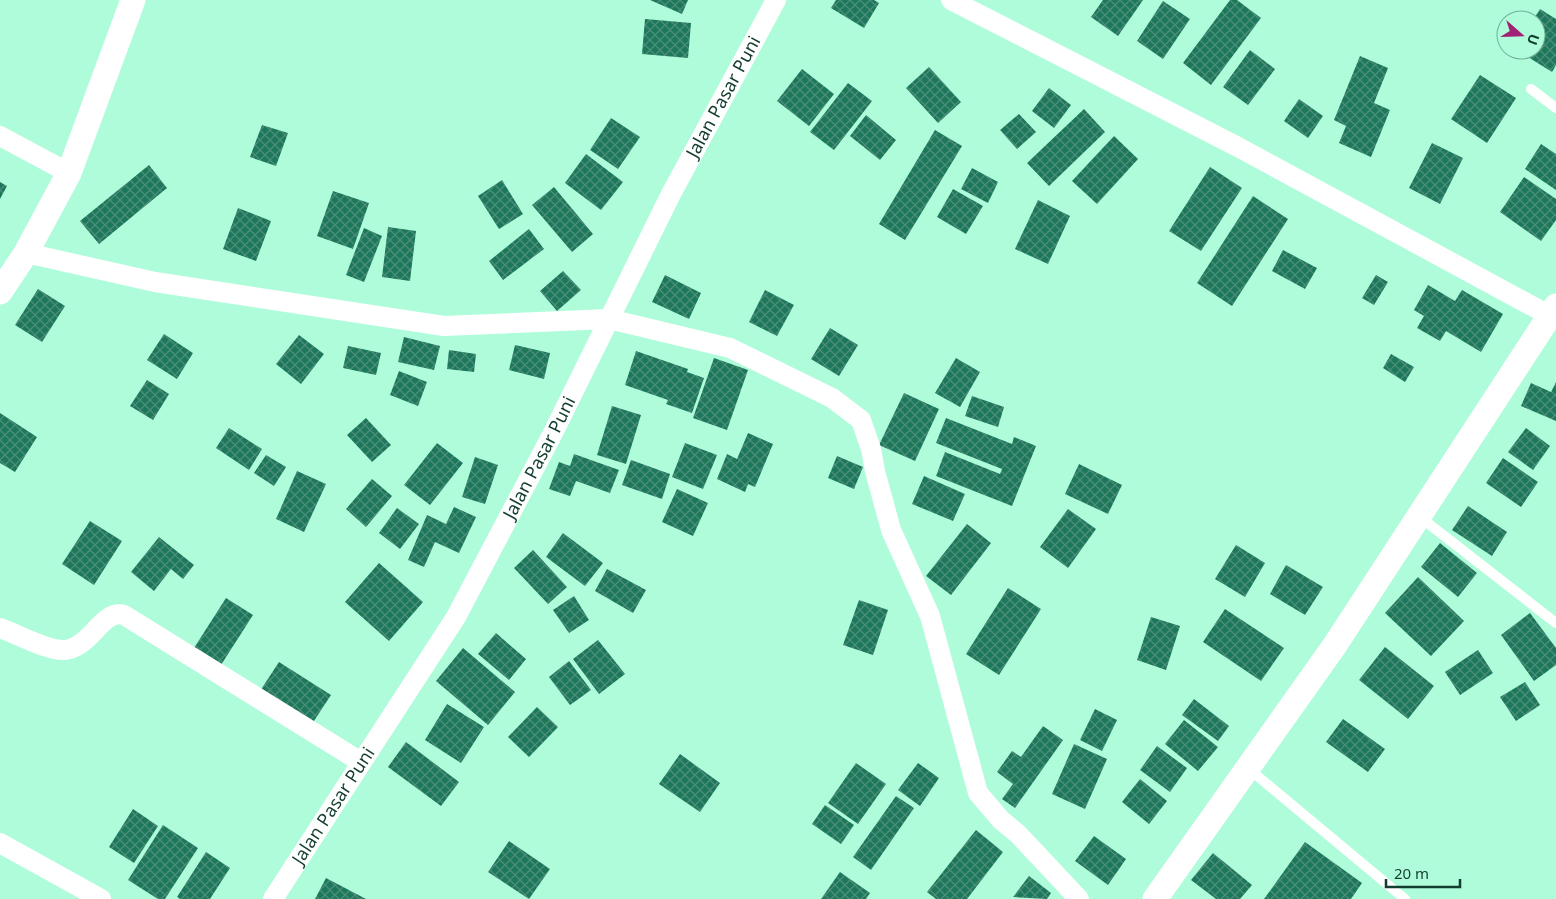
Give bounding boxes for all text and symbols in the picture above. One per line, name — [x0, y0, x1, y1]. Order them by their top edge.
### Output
north arrow — [1496, 10, 1546, 60]
street label: Jalan Pasar Puni — [679, 31, 765, 163]
text: U — [1523, 31, 1544, 48]
street label: Jalan Pasar Puni — [496, 392, 580, 525]
street label: Jalan Pasar Puni — [285, 742, 379, 870]
scale bar — [1386, 856, 1460, 888]
text: 20 m — [1394, 863, 1429, 883]

